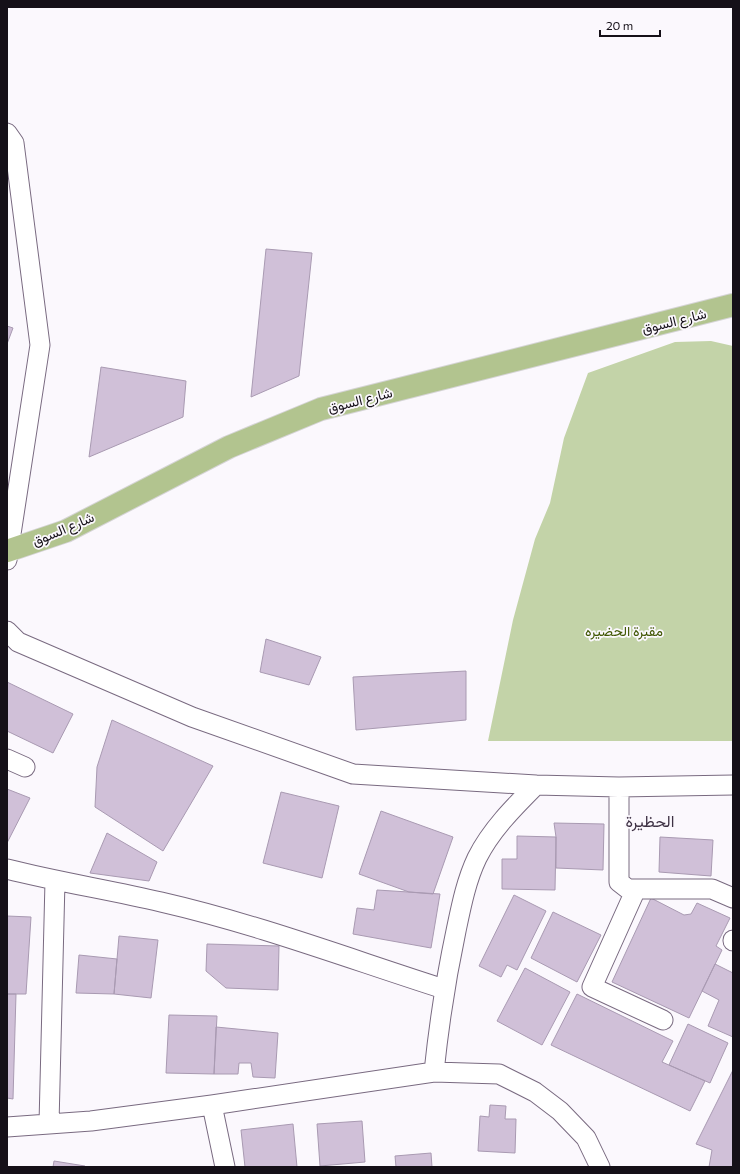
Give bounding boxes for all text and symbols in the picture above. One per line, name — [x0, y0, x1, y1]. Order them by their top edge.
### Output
scale bar — [600, 12, 660, 38]
text: 20 m — [606, 18, 633, 32]
street label: شارع السوق — [640, 304, 709, 340]
street label: شارع السوق — [326, 383, 395, 419]
street label: شارع السوق — [29, 508, 98, 552]
park label: مقبرة الحضيره — [585, 622, 663, 640]
district label: الحظيرة — [626, 811, 674, 832]

